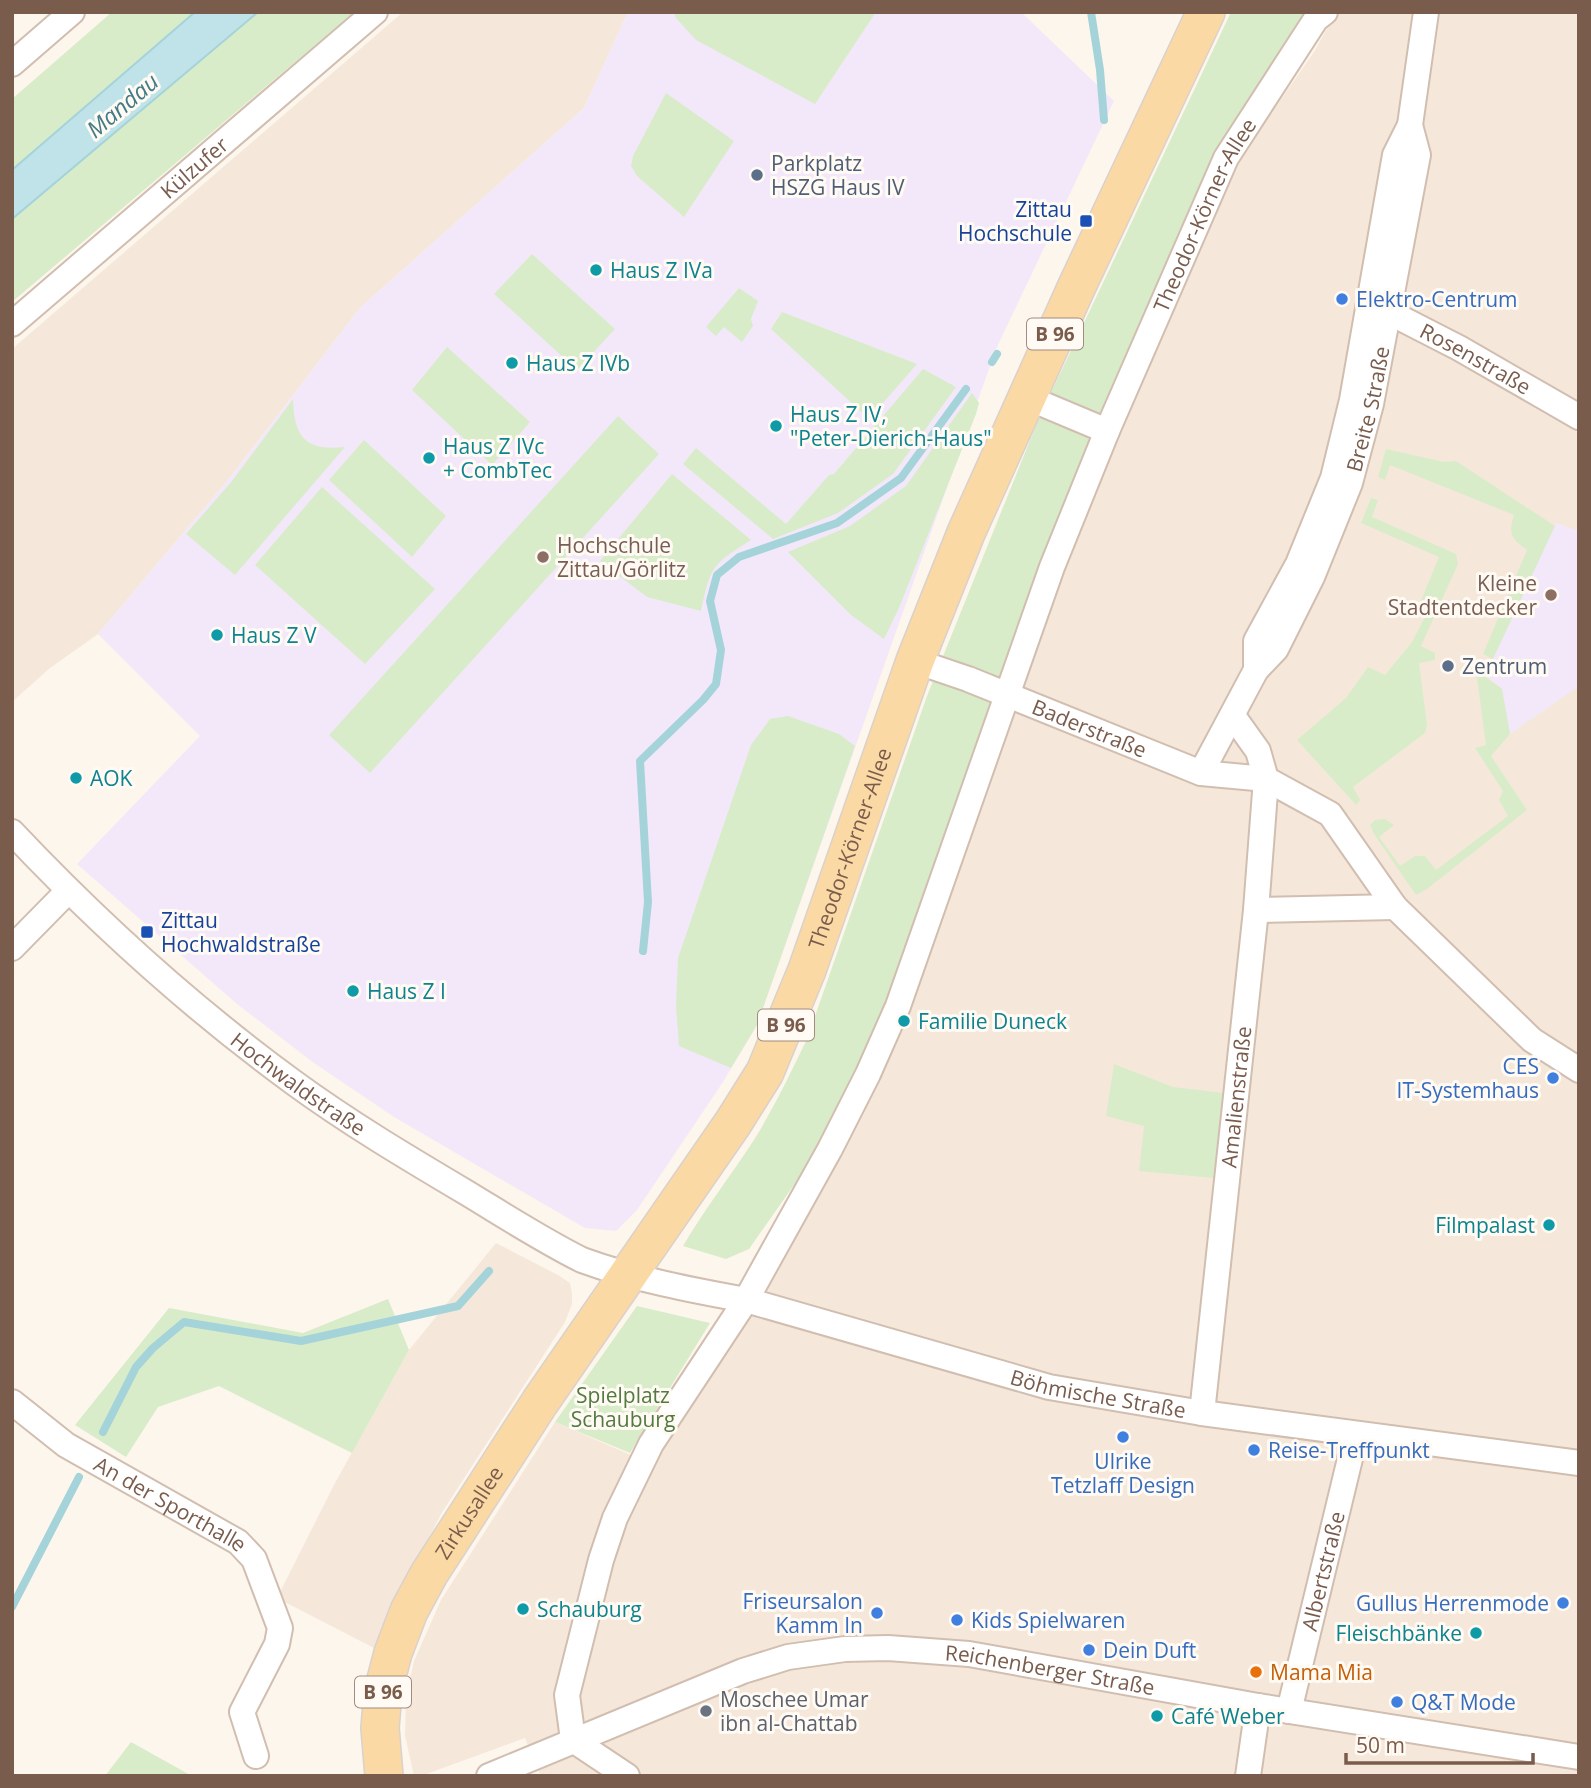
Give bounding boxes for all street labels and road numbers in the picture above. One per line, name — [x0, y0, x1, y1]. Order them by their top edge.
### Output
street label: Theodor-Körner-Allee — [1147, 113, 1262, 316]
street label: Külzufer — [154, 130, 234, 205]
street label: Rosenstraße — [1415, 316, 1536, 401]
road number: B 96 — [1027, 318, 1083, 350]
street label: Breite Straße — [1340, 344, 1396, 475]
street label: Baderstraße — [1028, 692, 1151, 764]
street label: Theodor-Körner-Allee — [801, 744, 898, 953]
road number: B 96 — [758, 1009, 814, 1040]
street label: Amalienstraße — [1214, 1025, 1257, 1169]
street label: Hochwaldstraße — [225, 1026, 371, 1142]
street label: Böhmische Straße — [1007, 1363, 1188, 1424]
street label: An der Sporthalle — [89, 1450, 253, 1557]
street label: Zirkusallee — [428, 1460, 509, 1564]
street label: Albertstraße — [1295, 1508, 1351, 1634]
street label: Reichenberger Straße — [944, 1638, 1157, 1701]
road number: B 96 — [355, 1676, 411, 1708]

